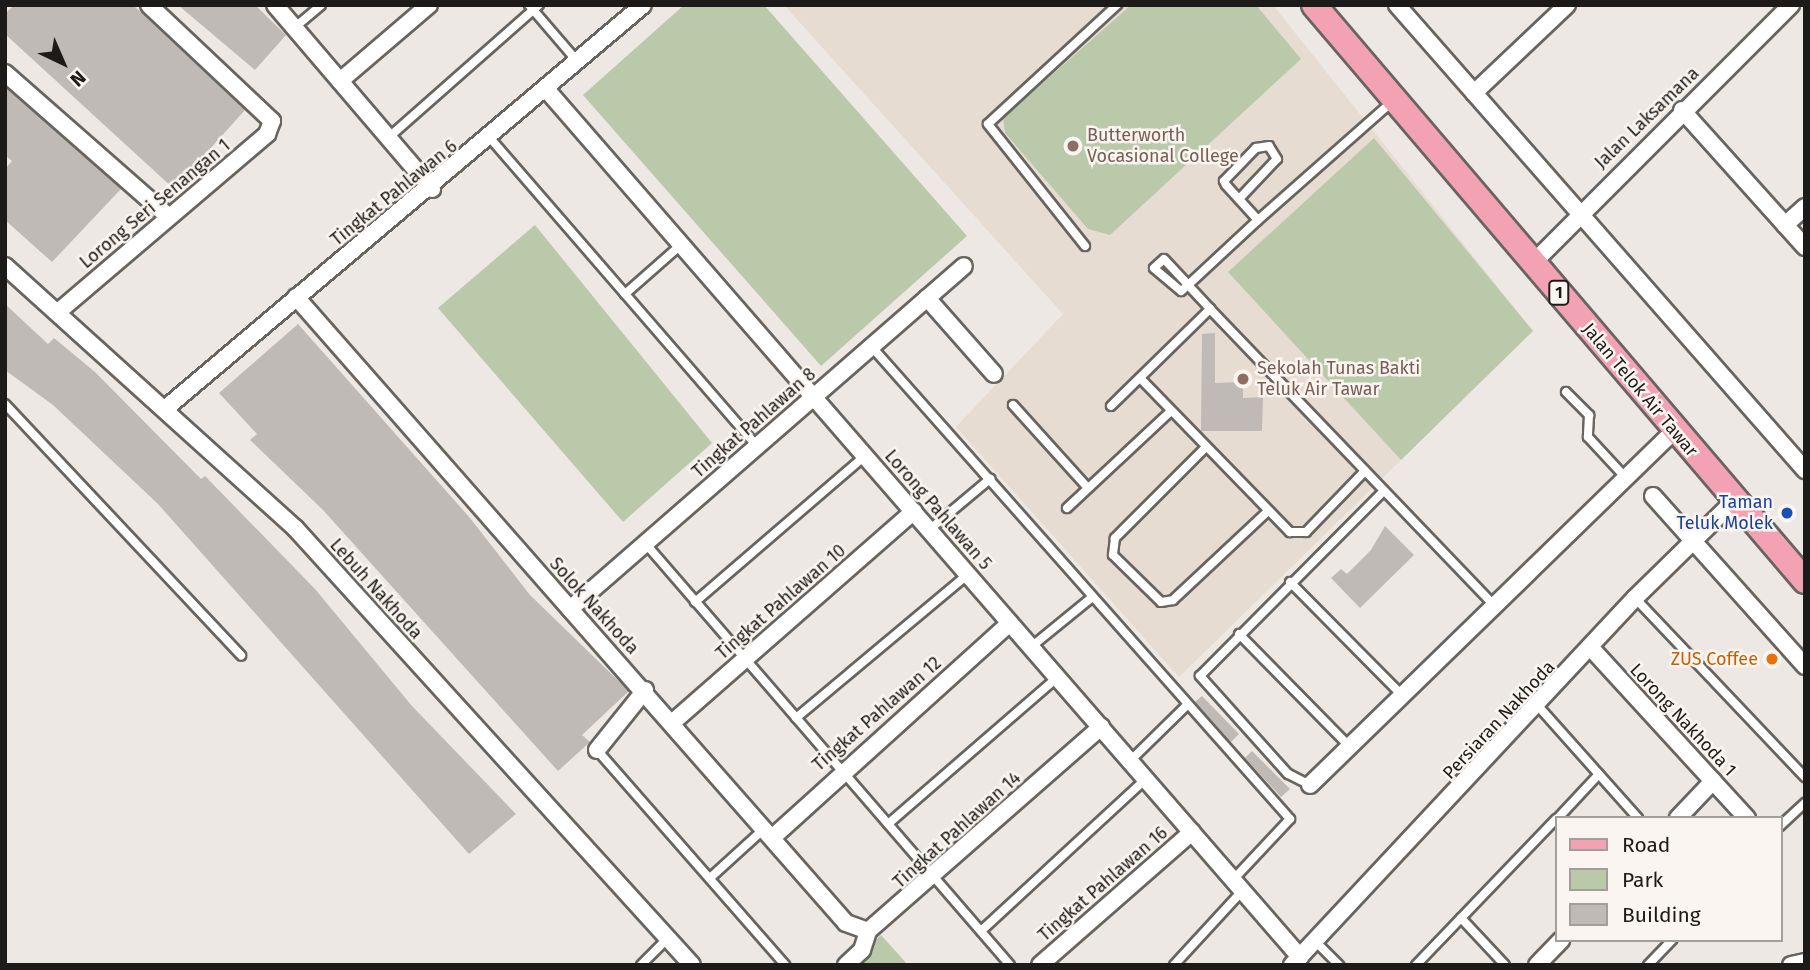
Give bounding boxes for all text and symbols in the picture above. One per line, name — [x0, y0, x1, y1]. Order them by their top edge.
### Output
north arrow — [28, 28, 98, 98]
street label: Jalan Laksamana — [1590, 63, 1704, 173]
text: N — [65, 66, 90, 91]
place label: Butterworth Vocasional College — [1087, 125, 1239, 168]
street label: Lorong Seri Senangan 1 — [75, 135, 235, 273]
street label: Tingkat Pahlawan 6 — [326, 135, 462, 251]
marker: Butterworth Vocasional College — [1065, 138, 1081, 154]
road number: 1 — [1547, 280, 1571, 306]
street label: Jalan Telok Air Tawar — [1578, 319, 1702, 461]
place label: Sekolah Tunas Bakti Teluk Air Tawar — [1257, 358, 1420, 400]
street label: Tingkat Pahlawan 8 — [688, 363, 820, 483]
marker: Sekolah Tunas Bakti Teluk Air Tawar — [1235, 371, 1251, 387]
street label: Lorong Pahlawan 5 — [880, 446, 996, 574]
place label: Taman Teluk Molek — [1676, 492, 1773, 534]
marker: Taman Teluk Molek — [1779, 505, 1795, 521]
street label: Lebuh Nakhoda — [325, 534, 427, 644]
street label: Tingkat Pahlawan 10 — [712, 540, 850, 664]
street label: Solok Nakhoda — [545, 553, 643, 659]
place label: ZUS Coffee — [1671, 648, 1758, 670]
marker: ZUS Coffee — [1764, 651, 1780, 667]
street label: Tingkat Pahlawan 12 — [808, 652, 946, 776]
street label: Persiaran Nakhoda — [1439, 656, 1559, 784]
street label: Lorong Nakhoda 1 — [1625, 659, 1741, 781]
street label: Tingkat Pahlawan 14 — [889, 767, 1025, 893]
legend — [1554, 816, 1782, 942]
street label: Tingkat Pahlawan 16 — [1034, 822, 1172, 946]
text: Road — [1622, 832, 1670, 858]
text: Park — [1622, 867, 1663, 893]
text: Building — [1622, 902, 1701, 928]

